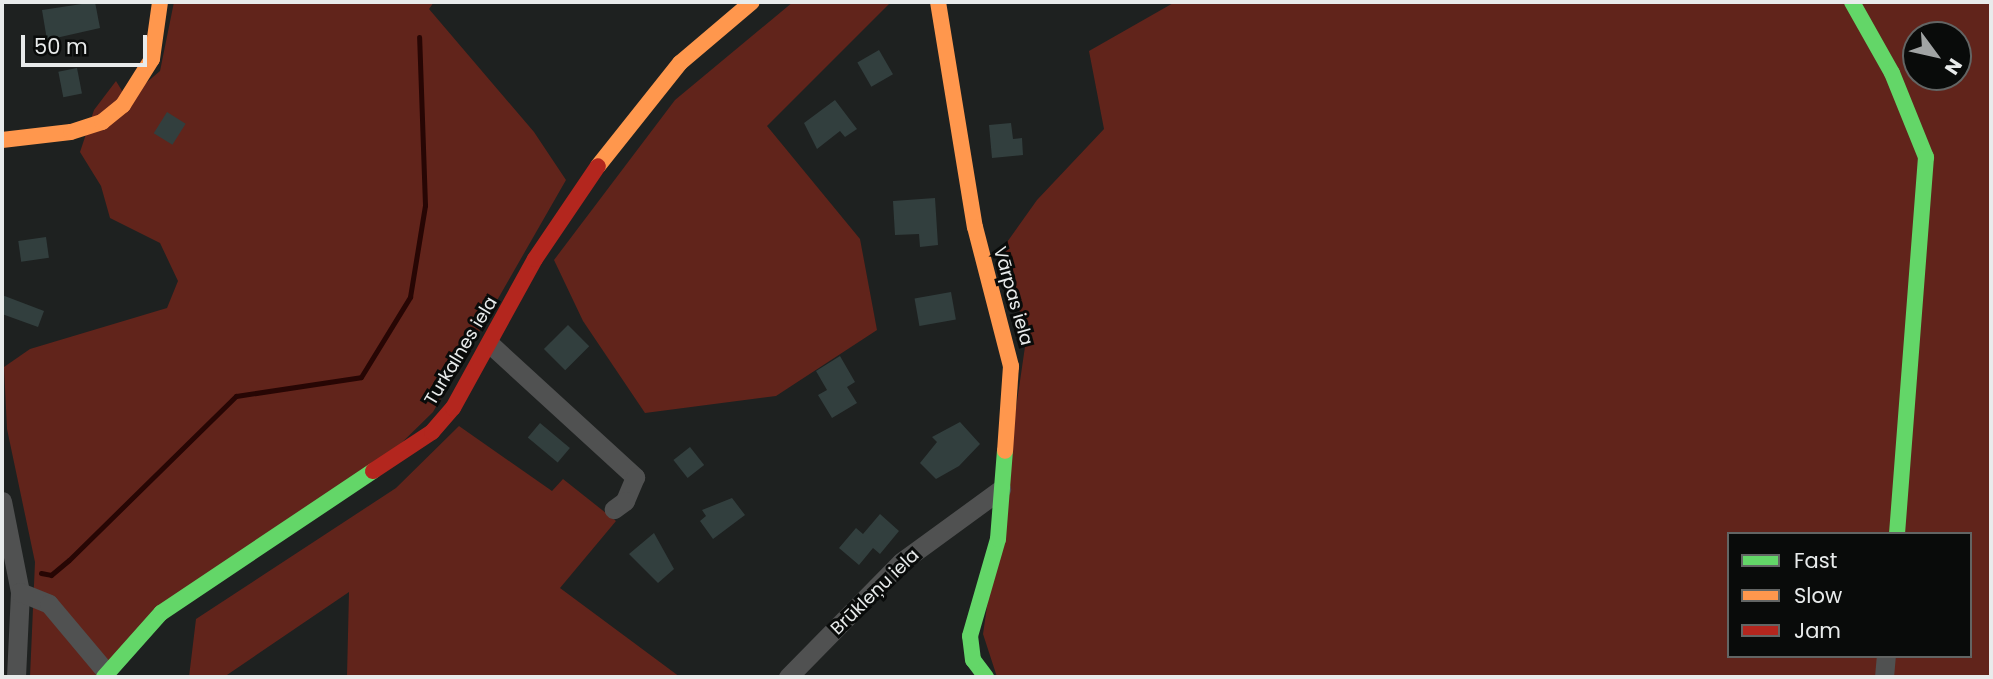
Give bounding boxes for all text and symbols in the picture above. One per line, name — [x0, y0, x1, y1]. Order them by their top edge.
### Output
scale bar — [24, 21, 150, 65]
north arrow — [1902, 21, 1972, 91]
text: 50 m — [34, 32, 88, 61]
text: N — [1938, 53, 1969, 80]
street label: Vārpas iela — [989, 244, 1037, 348]
street label: Turkalnes iela — [420, 293, 502, 409]
legend — [1727, 532, 1972, 658]
street label: Brūkleņu iela — [826, 545, 924, 639]
text: Fast — [1794, 546, 1837, 575]
text: Slow — [1794, 581, 1842, 610]
text: Jam — [1794, 616, 1841, 645]

